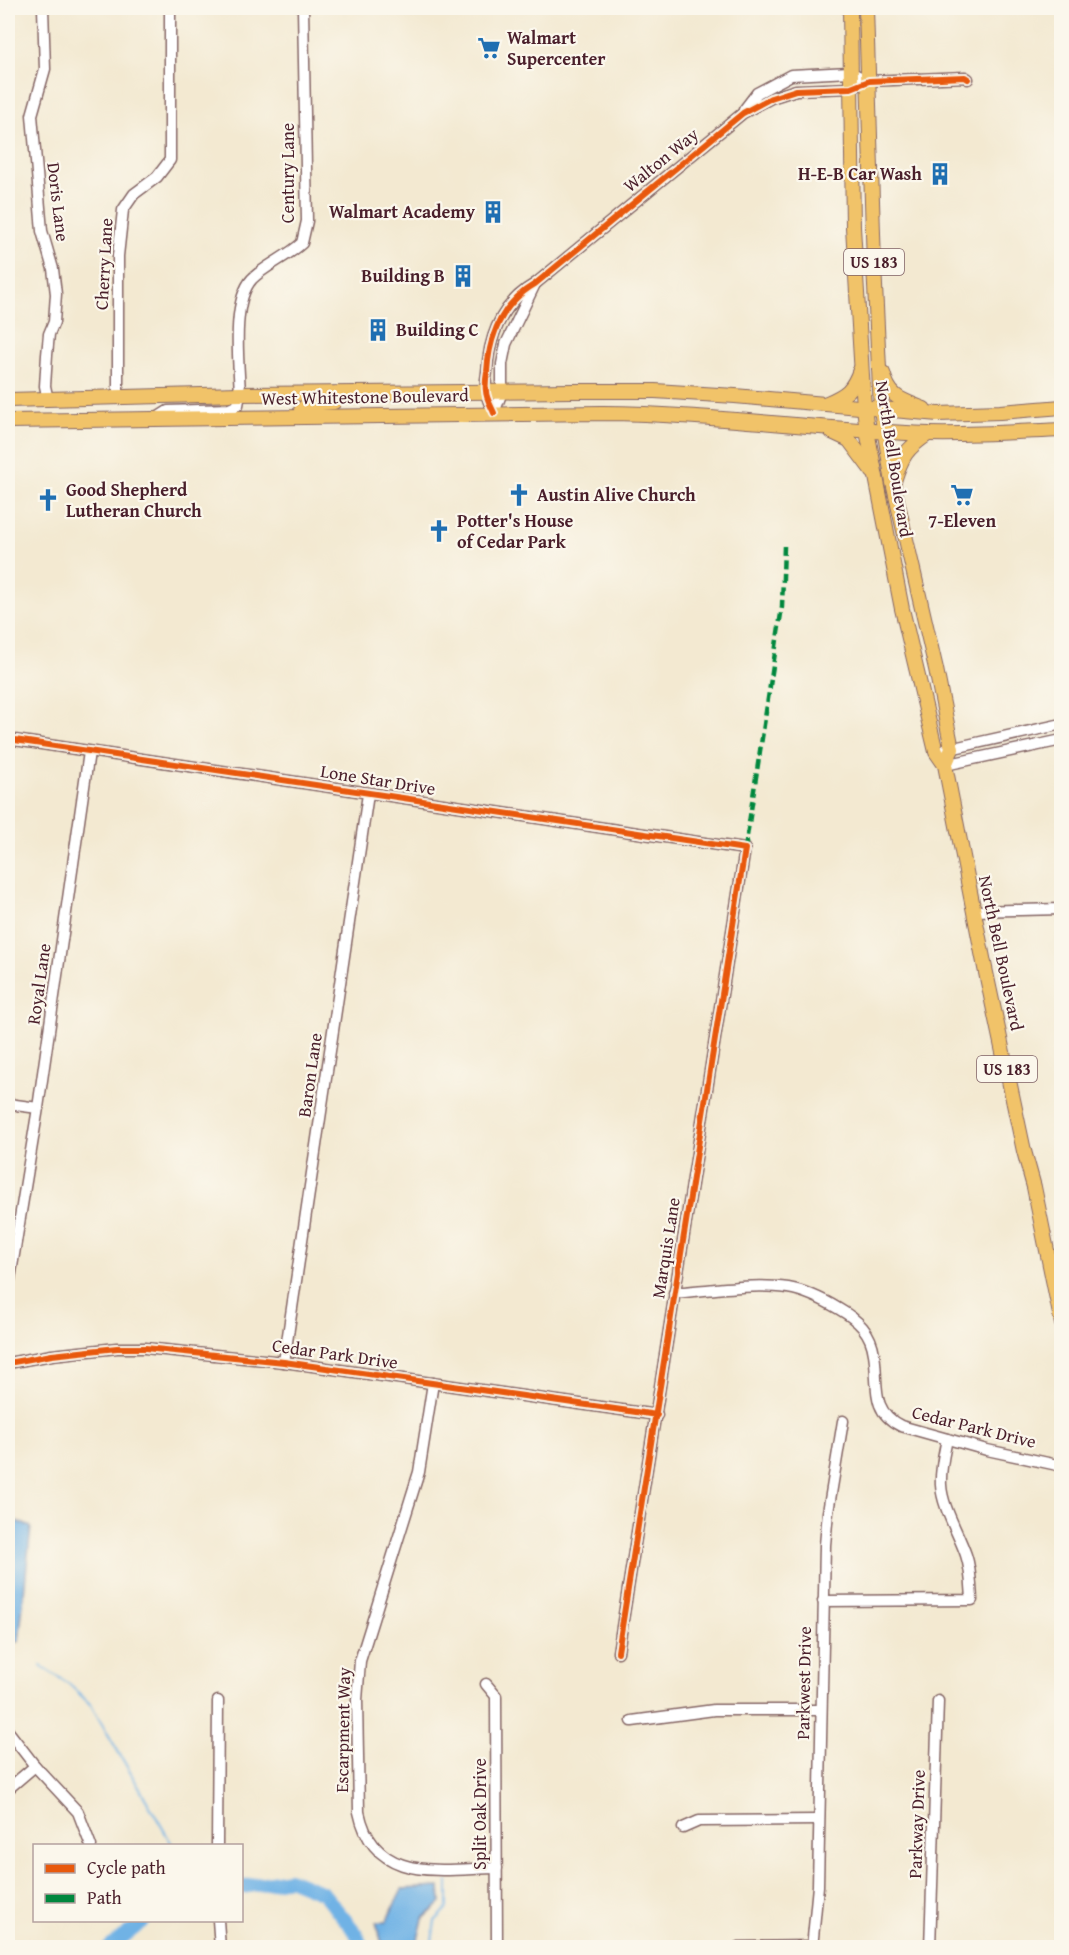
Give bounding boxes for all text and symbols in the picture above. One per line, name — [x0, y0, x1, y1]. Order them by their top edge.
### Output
place label: Walmart Supercenter — [507, 24, 606, 72]
supermarket icon: Walmart Supercenter — [476, 35, 502, 61]
street label: Walton Way — [617, 121, 704, 198]
street label: Century Lane — [274, 123, 301, 223]
place label: H-E-B Car Wash — [798, 160, 922, 187]
street label: Doris Lane — [40, 161, 77, 243]
building icon: H-E-B Car Wash — [927, 161, 953, 187]
place label: Walmart Academy — [329, 198, 476, 225]
building icon: Walmart Academy — [480, 199, 506, 225]
street label: Cherry Lane — [88, 217, 119, 311]
road number: US 183 — [844, 249, 904, 275]
place label: Building B — [361, 262, 445, 289]
building icon: Building B — [450, 263, 476, 289]
place label: Building C — [396, 316, 479, 343]
building icon: Building C — [365, 317, 391, 343]
street label: North Bell Boulevard — [869, 379, 920, 540]
street label: West Whitestone Boulevard — [261, 381, 469, 412]
place label: Good Shepherd Lutheran Church — [66, 476, 202, 524]
place label: Austin Alive Church — [537, 481, 696, 508]
church icon: Austin Alive Church — [506, 482, 532, 508]
supermarket icon: 7-Eleven — [949, 482, 975, 508]
church icon: Good Shepherd Lutheran Church — [35, 487, 61, 513]
place label: Potter's House of Cedar Park — [457, 507, 574, 555]
place label: 7-Eleven — [928, 507, 996, 534]
church icon: Potter's House of Cedar Park — [426, 518, 452, 544]
street label: Lone Star Drive — [319, 757, 437, 802]
street label: North Bell Boulevard — [972, 873, 1031, 1033]
street label: Royal Lane — [19, 942, 58, 1026]
street label: Baron Lane — [290, 1031, 329, 1119]
road number: US 183 — [977, 1056, 1037, 1082]
street label: Marquis Lane — [644, 1196, 687, 1300]
street label: Cedar Park Drive — [270, 1331, 400, 1376]
street label: Cedar Park Drive — [909, 1398, 1039, 1455]
street label: Parkwest Drive — [789, 1626, 818, 1740]
street label: Escarpment Way — [328, 1667, 357, 1793]
street label: Split Oak Drive — [466, 1758, 493, 1870]
street label: Parkway Drive — [901, 1769, 932, 1879]
legend — [33, 1844, 243, 1922]
text: Cycle path — [87, 1854, 166, 1881]
text: Path — [87, 1884, 122, 1911]

